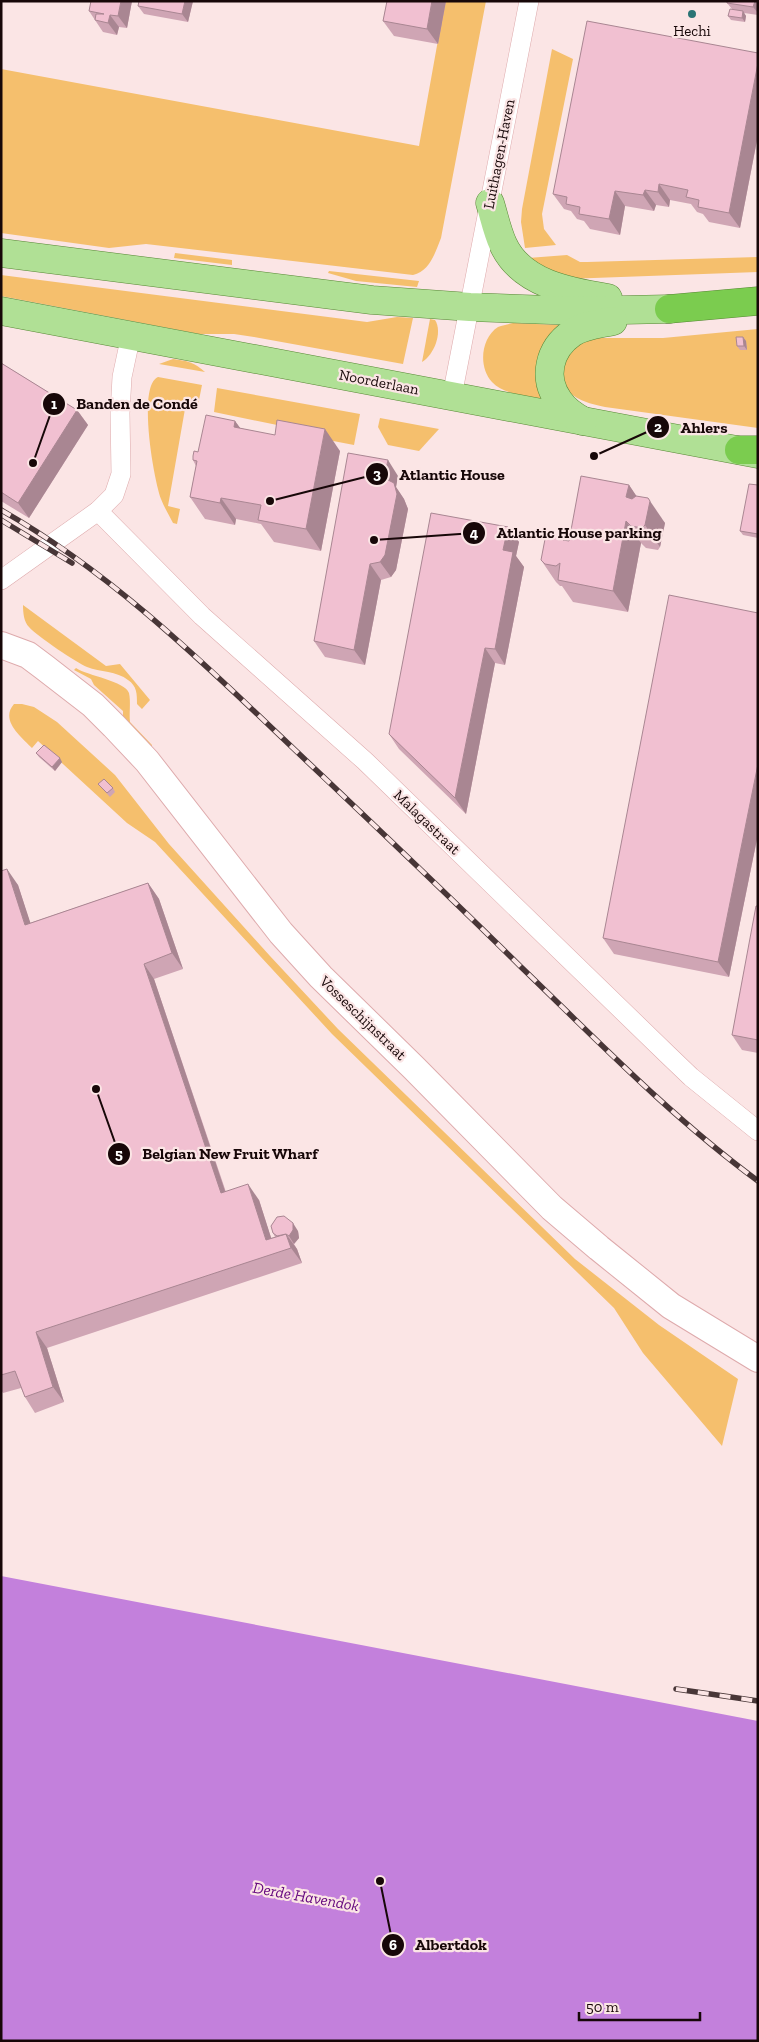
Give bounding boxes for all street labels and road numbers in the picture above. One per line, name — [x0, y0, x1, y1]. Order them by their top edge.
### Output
street label: Luithagen-Haven — [480, 97, 519, 210]
street label: Noorderlaan — [338, 365, 421, 399]
street label: Malagastraat — [390, 786, 464, 858]
street label: Vosseschijnstraat — [315, 971, 410, 1064]

